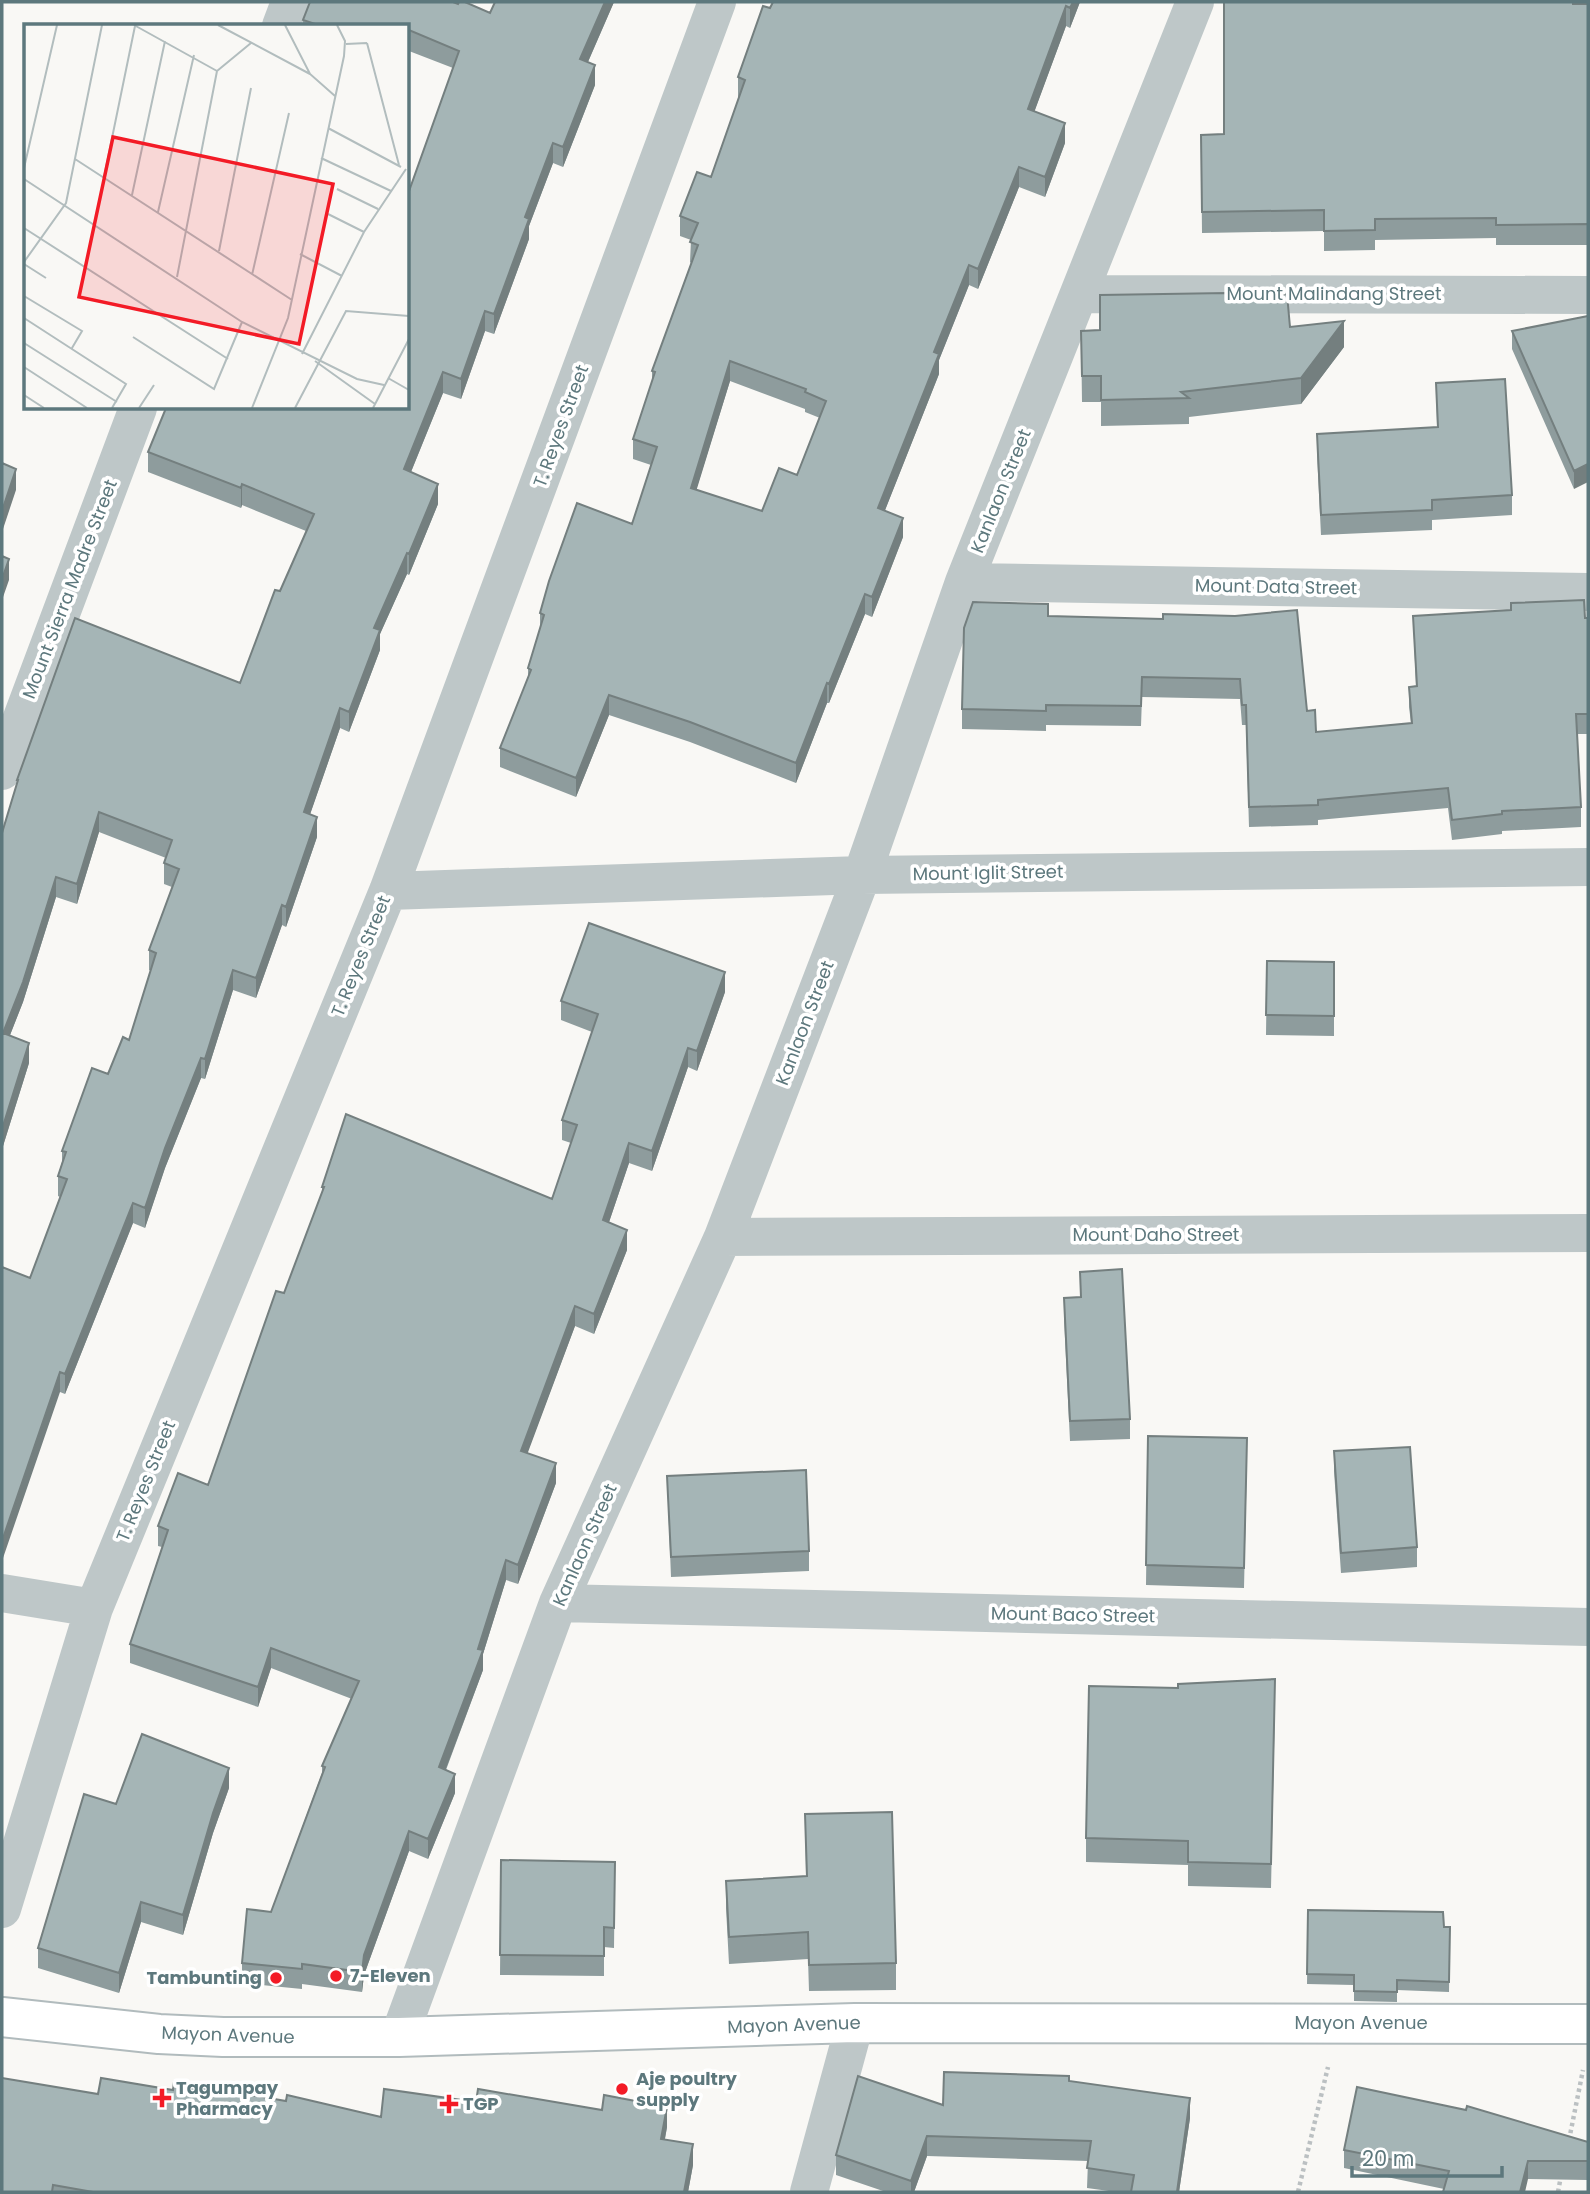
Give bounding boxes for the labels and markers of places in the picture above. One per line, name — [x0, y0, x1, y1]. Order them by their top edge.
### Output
place label: 7-Eleven — [350, 1963, 431, 1988]
place label: Tambunting — [147, 1965, 262, 1990]
marker: 7-Eleven — [328, 1968, 344, 1984]
marker: Tambunting — [268, 1970, 284, 1986]
place label: Aje poultry supply — [636, 2066, 738, 2112]
place label: Tagumpay Pharmacy — [176, 2075, 279, 2121]
marker: Aje poultry supply — [614, 2081, 630, 2097]
marker: Tagumpay Pharmacy — [154, 2090, 170, 2106]
place label: TGP — [463, 2091, 499, 2116]
marker: TGP — [441, 2096, 457, 2112]

